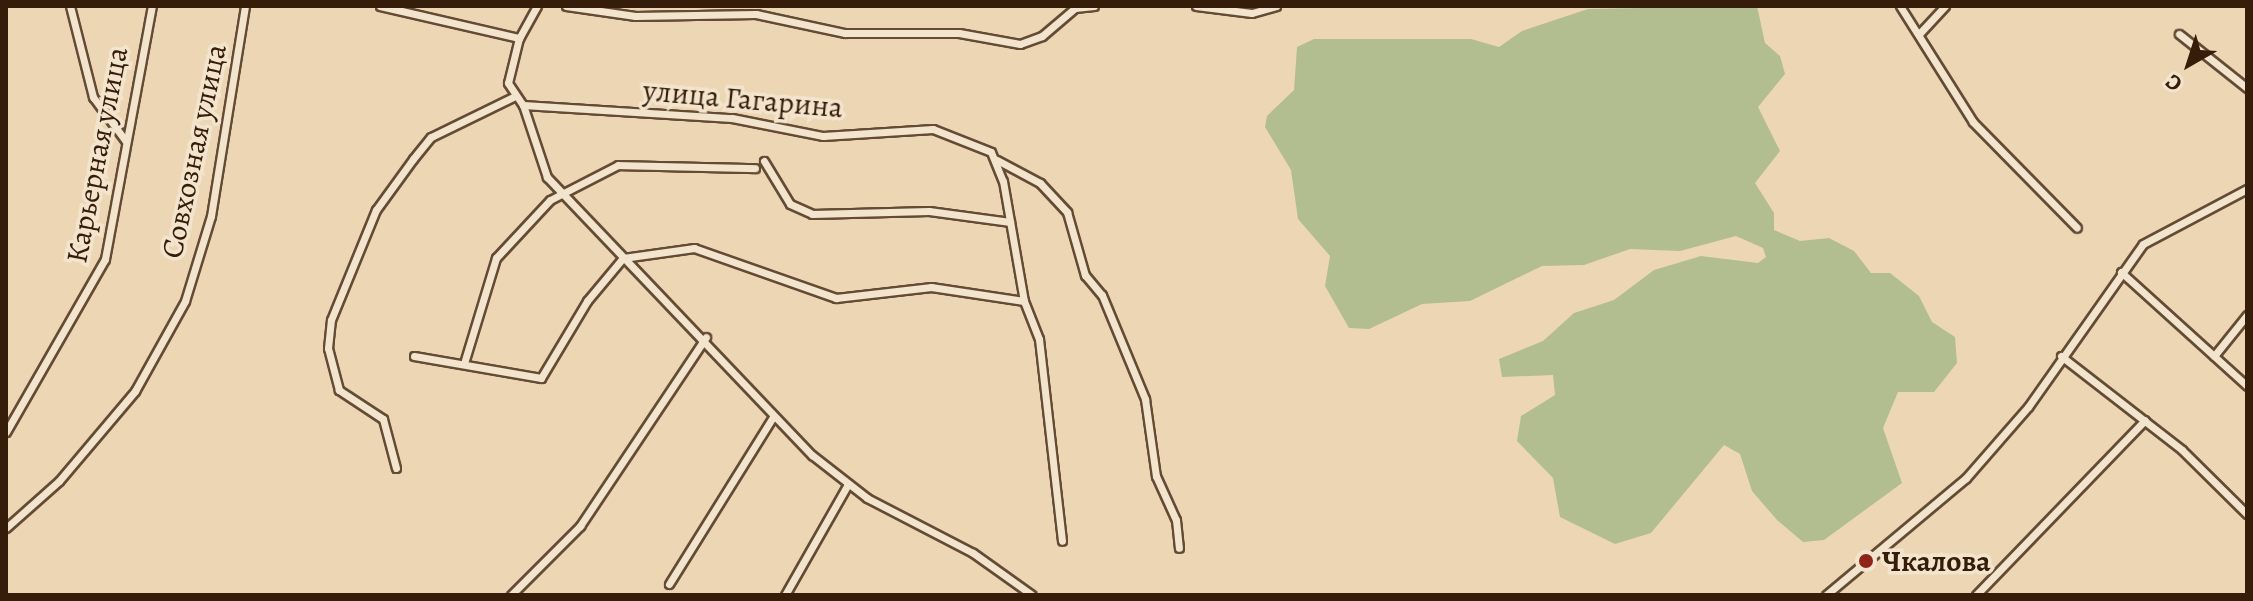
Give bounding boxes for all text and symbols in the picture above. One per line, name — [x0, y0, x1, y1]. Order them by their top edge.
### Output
north arrow — [2149, 24, 2229, 104]
street label: Совхозная улица — [154, 41, 234, 261]
street label: Карьерная улица — [58, 44, 136, 266]
text: С — [2159, 67, 2189, 99]
street label: улица Гагарина — [642, 72, 844, 126]
place label: Чкалова — [1882, 543, 1991, 579]
marker: Чкалова — [1857, 552, 1875, 570]

